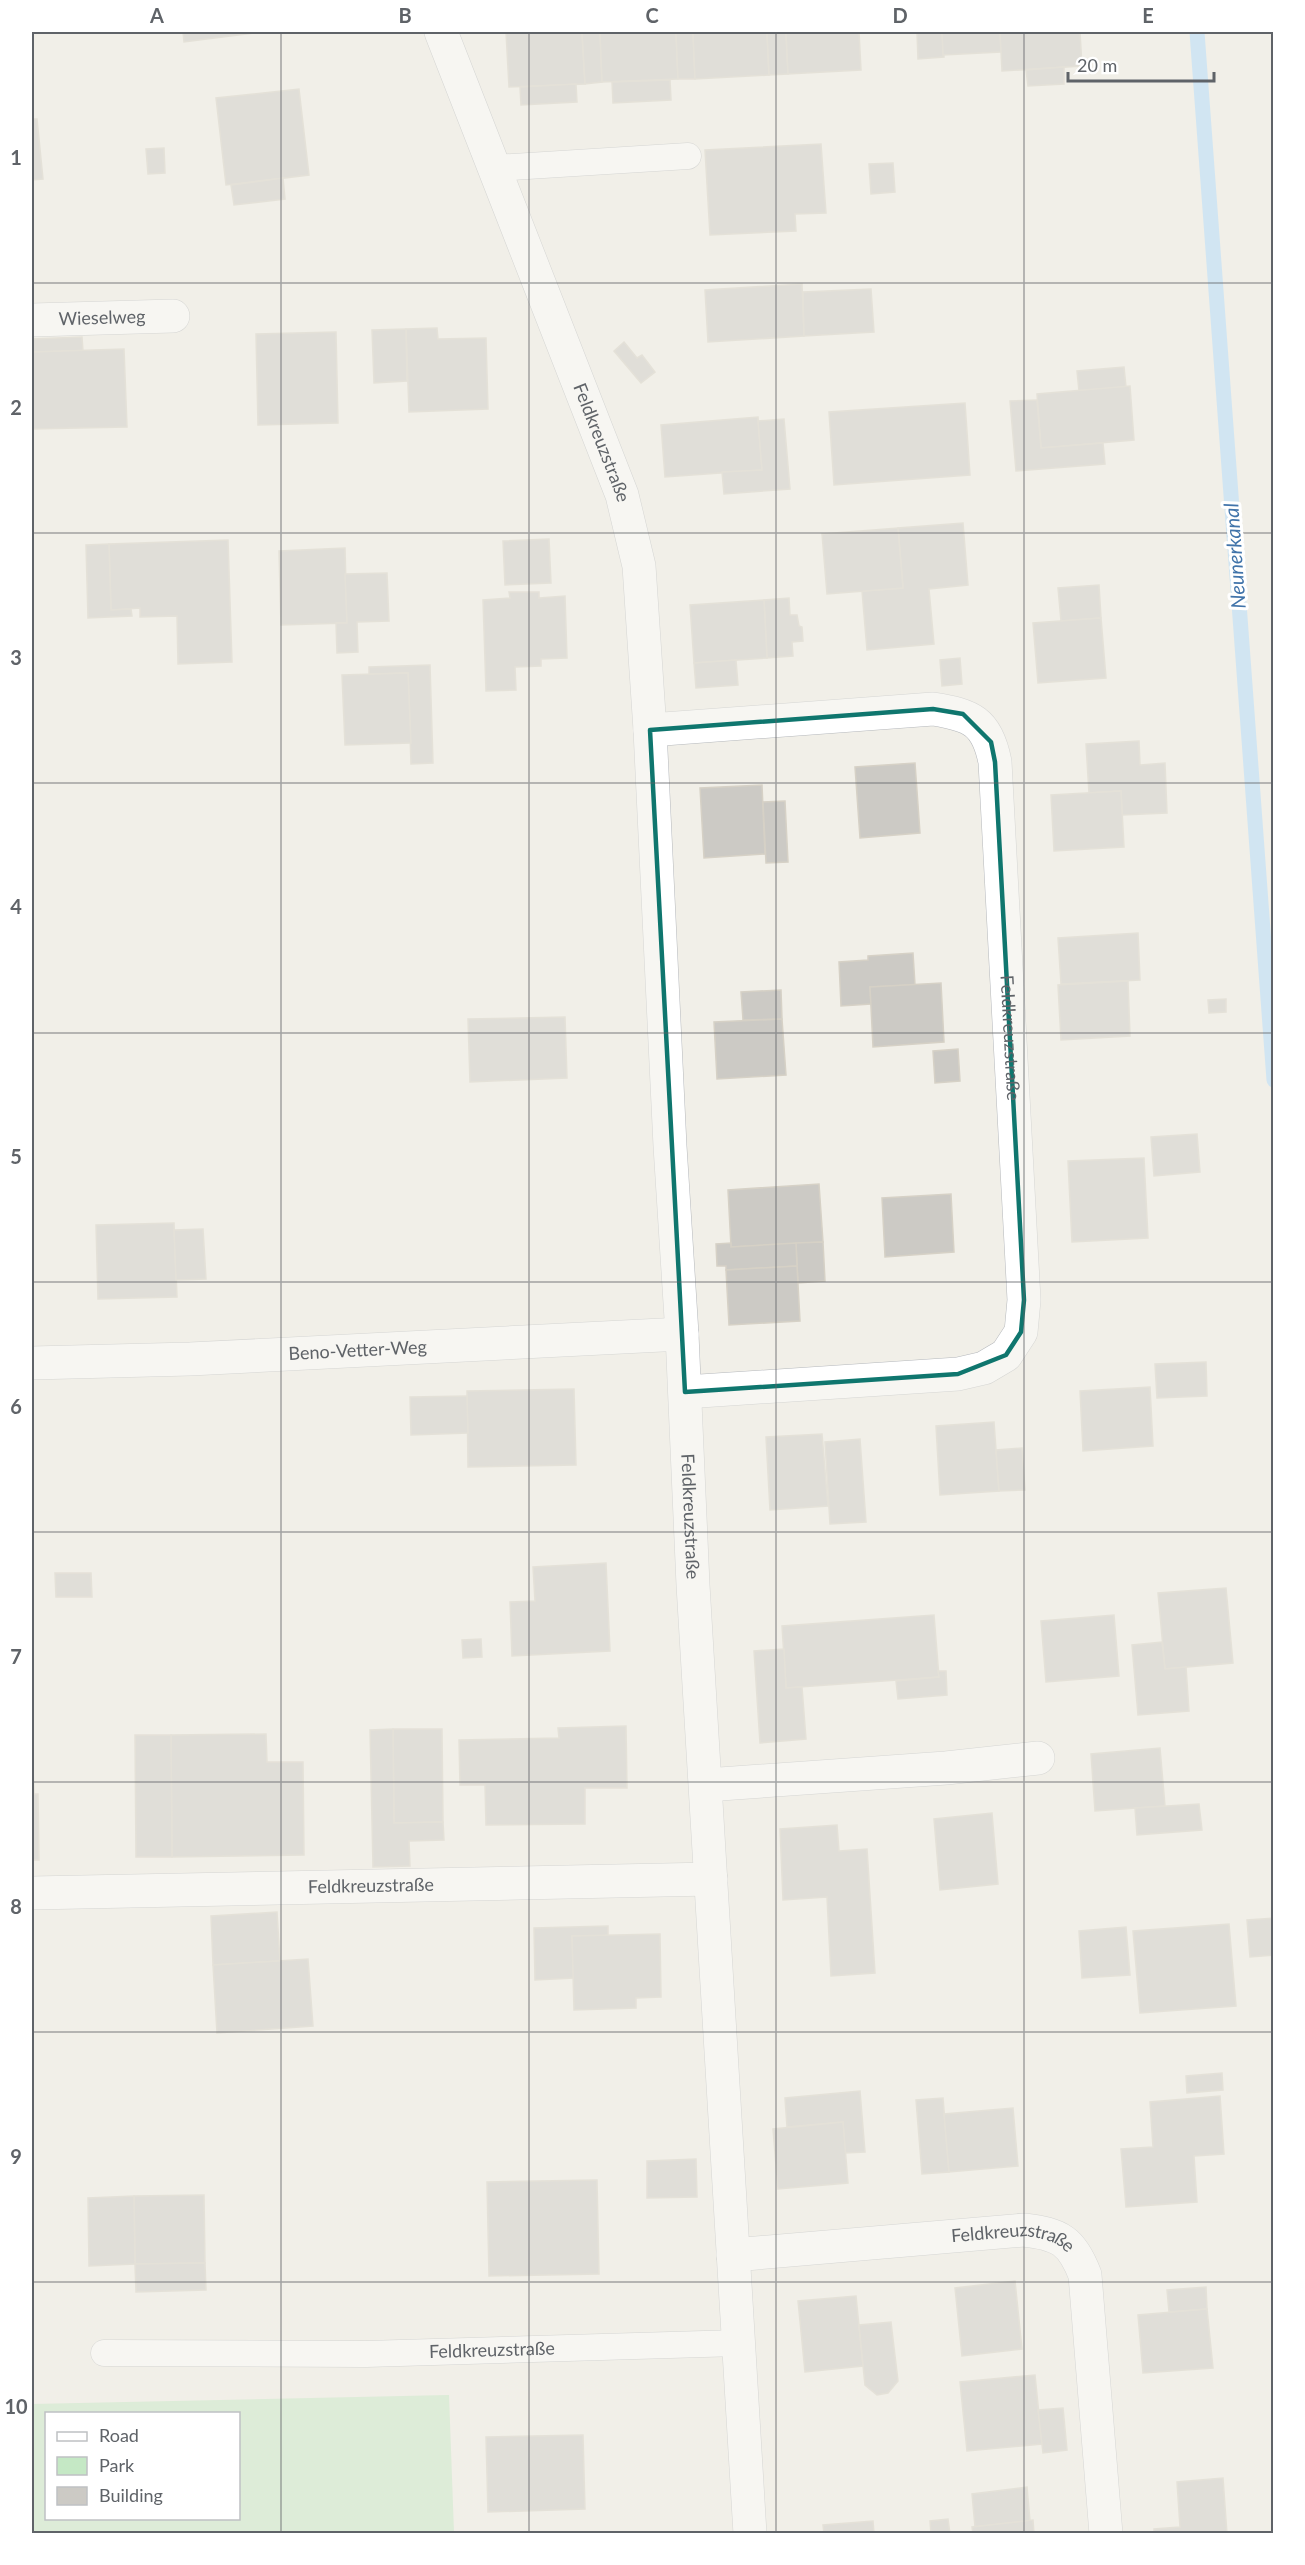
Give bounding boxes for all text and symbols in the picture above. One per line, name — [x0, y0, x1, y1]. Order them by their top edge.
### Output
text: A — [149, 3, 164, 27]
text: B — [398, 3, 412, 27]
text: C — [645, 3, 659, 27]
text: D — [892, 3, 908, 27]
text: E — [1142, 3, 1154, 27]
scale bar — [1068, 45, 1214, 83]
text: 20 m — [1077, 54, 1117, 76]
text: 1 — [10, 145, 22, 169]
street label: Wieselweg — [58, 305, 146, 329]
street label: Feldkreuzstraße — [569, 380, 635, 504]
text: 2 — [10, 395, 22, 419]
water label: Neunerkanal — [1218, 502, 1250, 610]
text: 3 — [10, 645, 22, 669]
text: 4 — [10, 894, 22, 918]
street label: Feldkreuzstraße — [996, 974, 1025, 1101]
text: 5 — [10, 1144, 22, 1168]
street label: Beno-Vetter-Weg — [288, 1335, 427, 1364]
text: 6 — [10, 1394, 22, 1418]
street label: Feldkreuzstraße — [677, 1453, 705, 1580]
text: 7 — [10, 1644, 22, 1668]
street label: Feldkreuzstraße — [308, 1873, 434, 1897]
text: 8 — [10, 1894, 22, 1918]
text: 9 — [10, 2144, 22, 2168]
street label: Feldkreuzstraße — [950, 2218, 1080, 2256]
street label: Feldkreuzstraße — [429, 2336, 555, 2362]
text: 10 — [4, 2394, 28, 2418]
legend — [45, 2412, 240, 2520]
text: Road — [99, 2424, 139, 2446]
text: Park — [99, 2454, 135, 2476]
text: Building — [99, 2484, 163, 2506]

